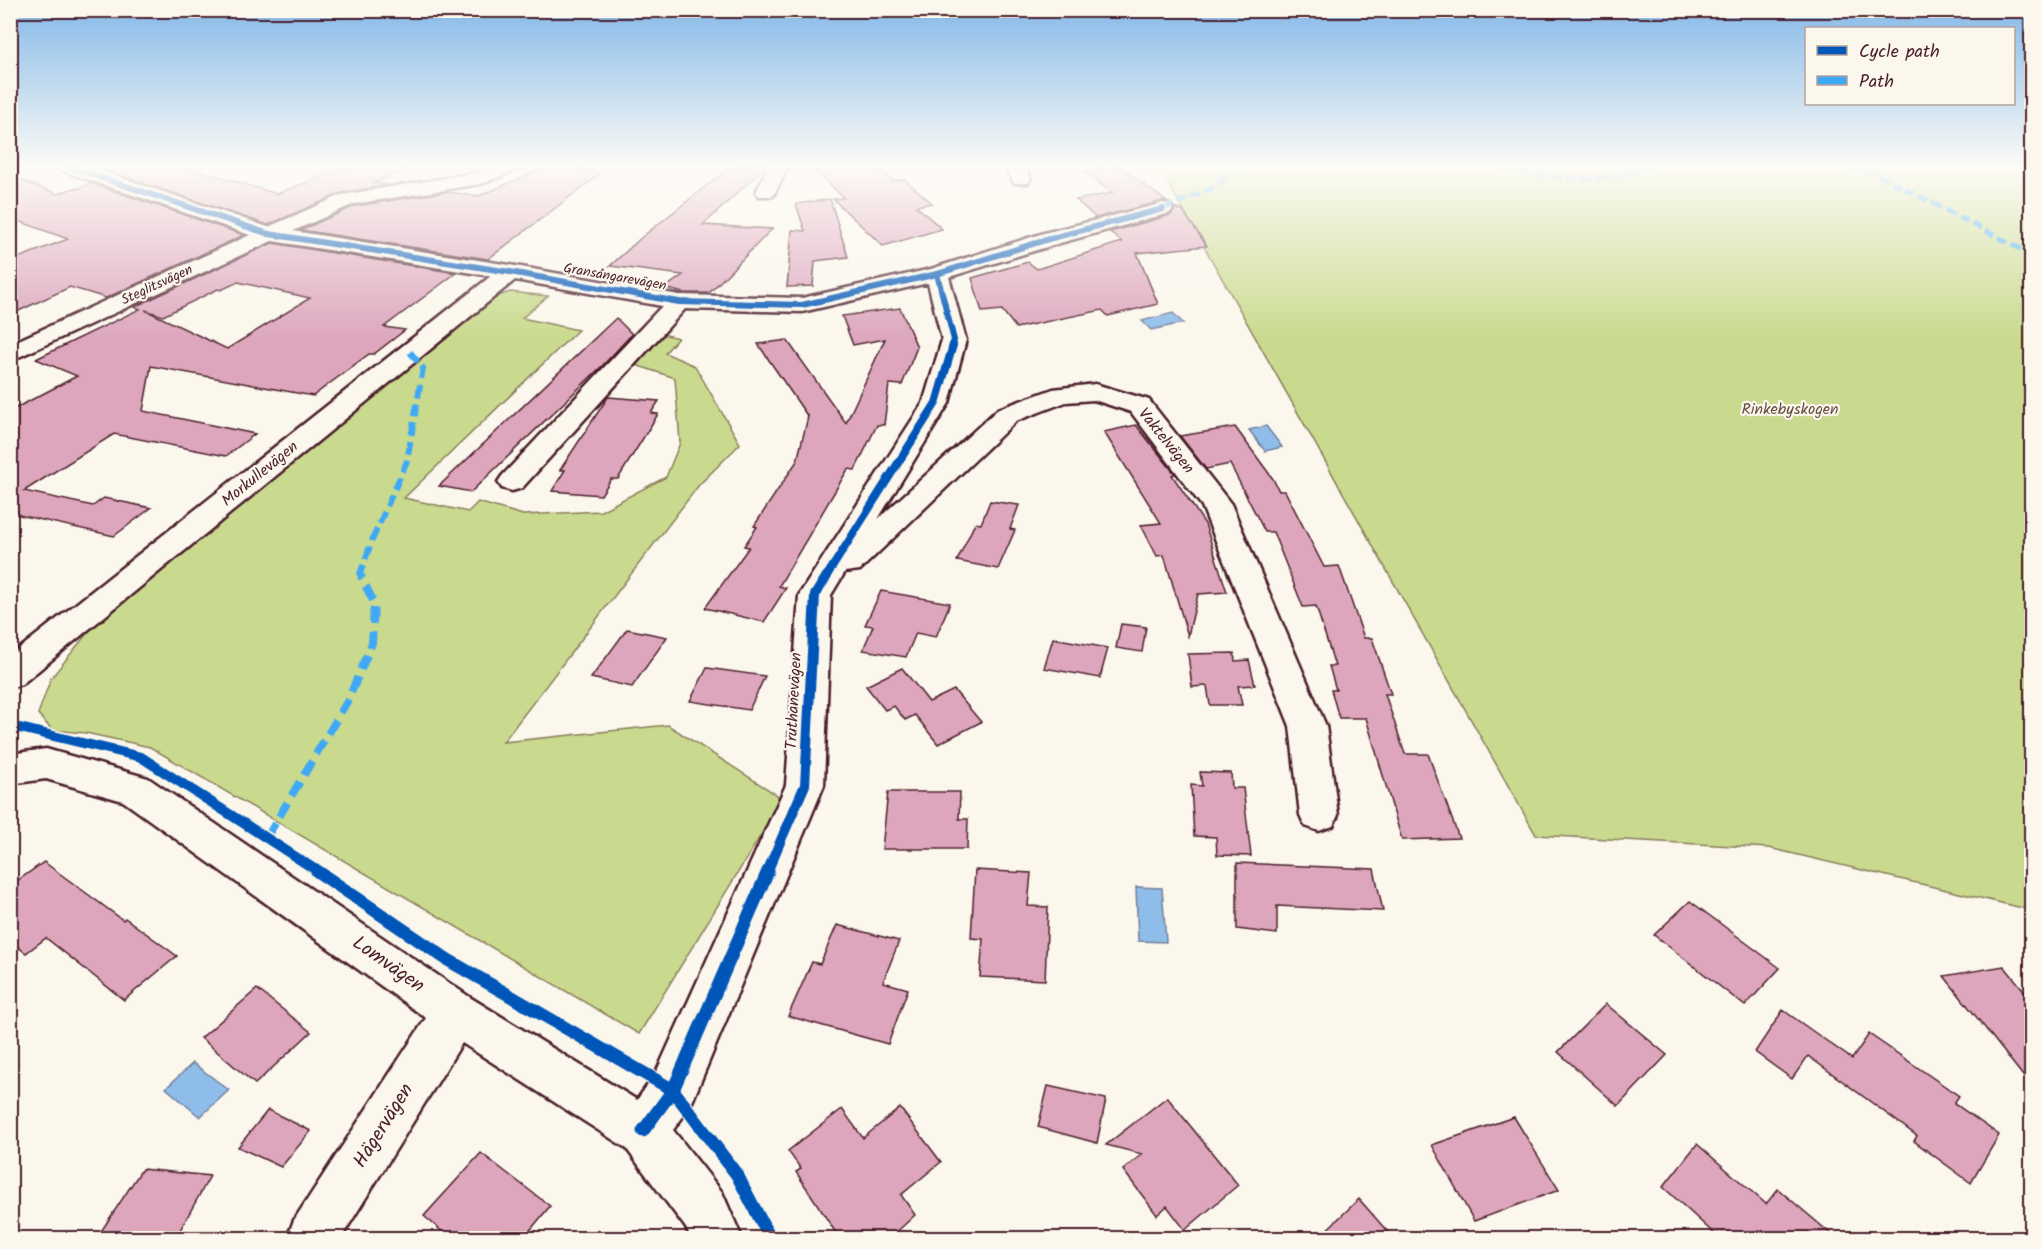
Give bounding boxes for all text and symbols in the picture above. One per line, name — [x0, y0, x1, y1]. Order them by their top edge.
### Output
legend — [1805, 27, 2015, 105]
text: Cycle path — [1859, 38, 1940, 67]
text: Path — [1859, 68, 1894, 97]
street label: Gransångarevägen — [562, 257, 668, 297]
street label: Steglitsvägen — [118, 259, 196, 311]
park label: Rinkebyskogen — [1741, 397, 1839, 422]
street label: Vaktelvägen — [1132, 403, 1200, 479]
street label: Morkullevägen — [216, 435, 304, 513]
street label: Truthanevägen — [779, 652, 809, 750]
street label: Lomvägen — [345, 928, 431, 1002]
street label: Hägervägen — [345, 1077, 423, 1175]

